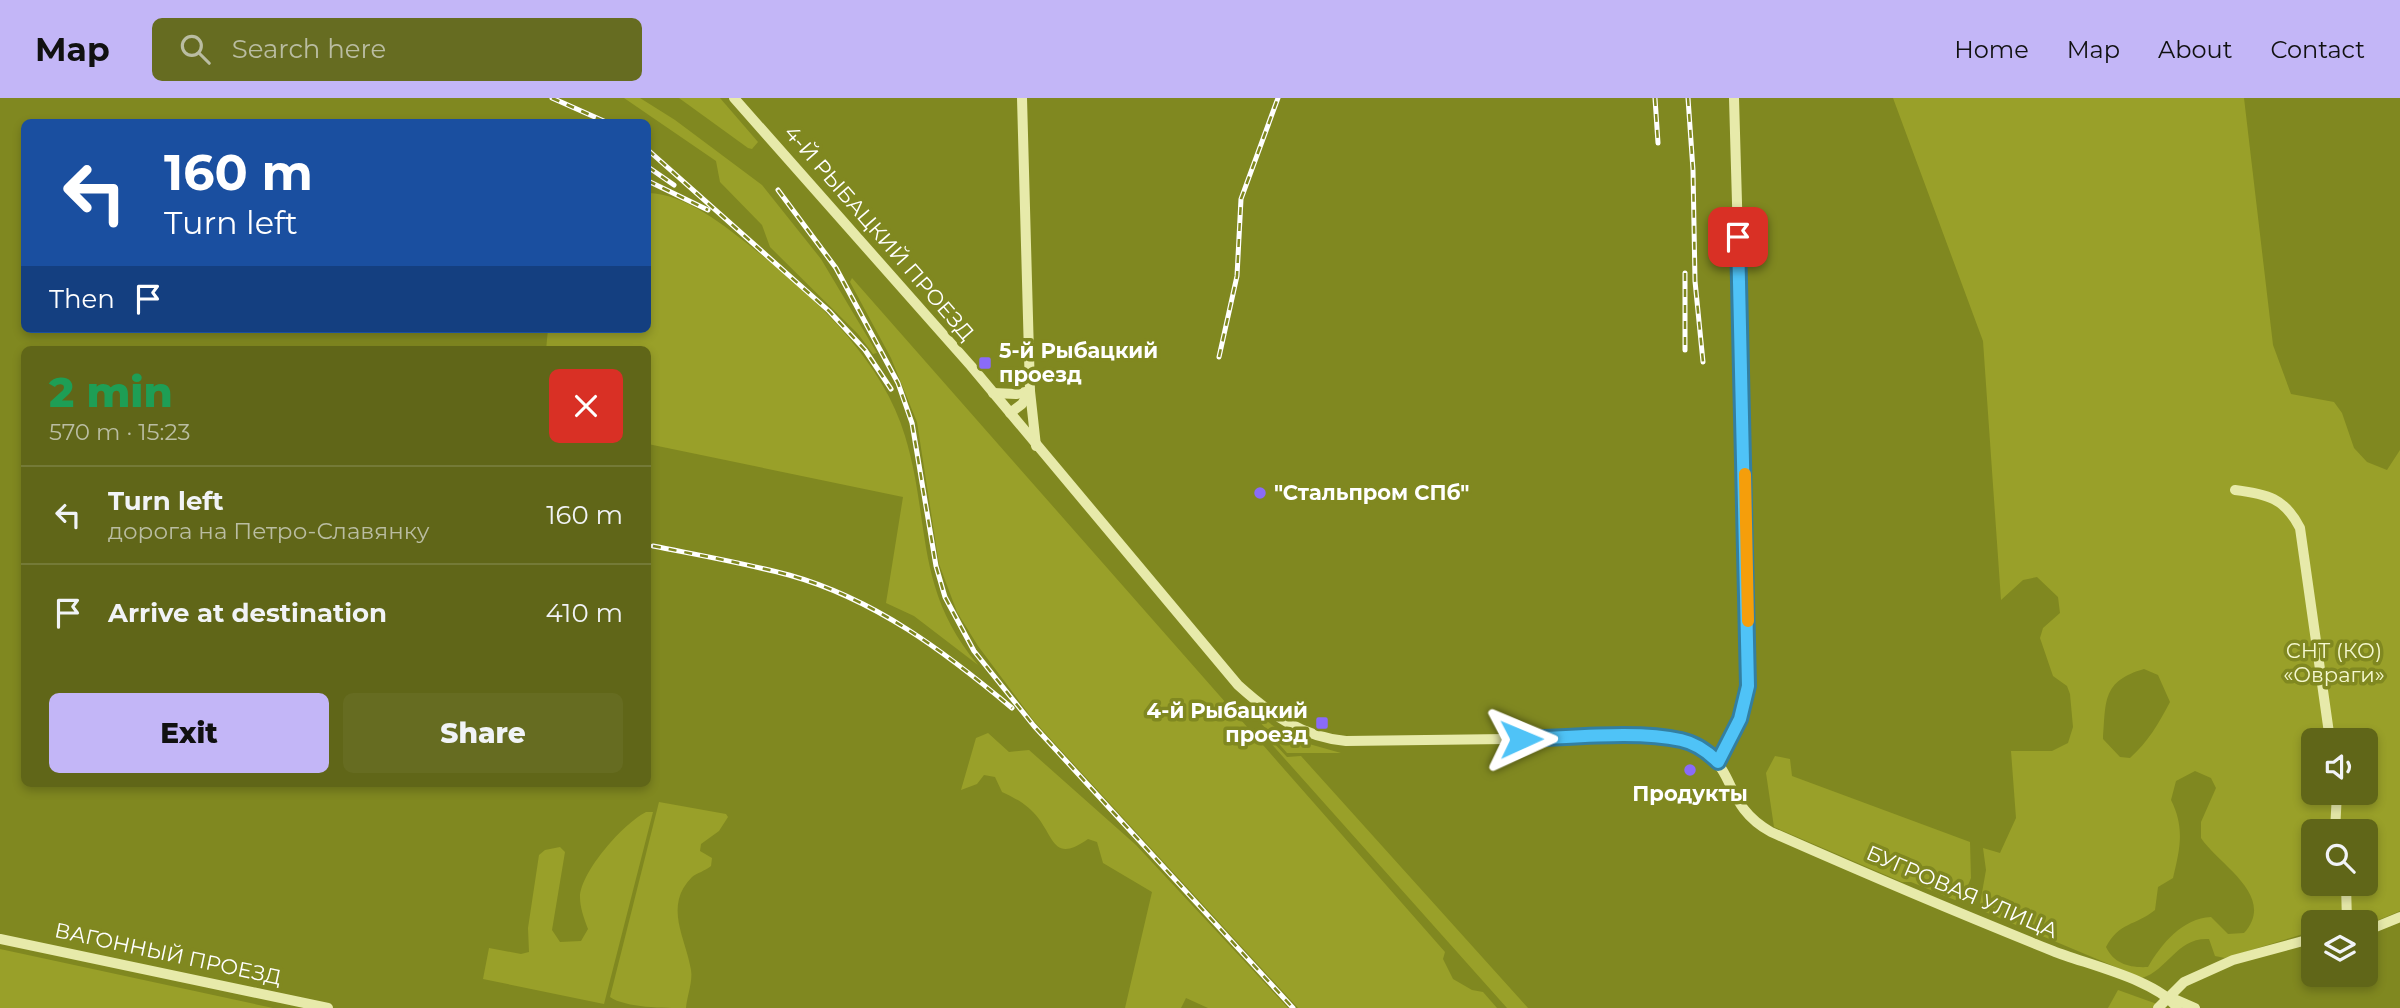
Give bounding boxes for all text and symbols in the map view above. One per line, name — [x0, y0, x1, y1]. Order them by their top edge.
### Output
search box — [152, 18, 642, 81]
text: Map — [35, 29, 110, 69]
icon: search — [176, 30, 214, 68]
text: Search here — [232, 33, 386, 65]
text: Home — [1954, 35, 2029, 64]
text: Map — [2067, 35, 2120, 64]
text: About — [2158, 35, 2232, 64]
text: Contact — [2270, 35, 2365, 64]
street label: 4-Й РЫБАЦКИЙ ПРОЕЗД — [779, 120, 980, 345]
text: 160 m — [164, 143, 313, 202]
icon: left — [49, 147, 140, 238]
text: Turn left — [164, 203, 298, 242]
pin — [1708, 207, 1768, 267]
icon: arrive — [1719, 218, 1757, 256]
icon: arrive — [129, 280, 167, 318]
text: Then — [49, 283, 115, 315]
place label: 5-й Рыбацкий проезд — [999, 338, 1158, 387]
marker: 5-й Рыбацкий проезд — [977, 355, 993, 371]
text: 2 min — [49, 366, 173, 418]
button: close — [549, 369, 623, 443]
text: 570 m · 15:23 — [49, 418, 191, 446]
place label: "Стальпром СПб" — [1274, 480, 1469, 505]
text: Turn left — [108, 485, 224, 517]
marker: "Стальпром СПб" — [1252, 485, 1268, 501]
icon: left — [49, 496, 87, 534]
text: 160 m — [546, 499, 623, 531]
text: дорога на Петро-Славянку — [108, 517, 429, 545]
icon: arrive — [49, 594, 87, 632]
text: Arrive at destination — [108, 597, 387, 629]
text: 410 m — [545, 597, 623, 629]
park label: СНТ (КО) «Овраги» — [2283, 638, 2385, 687]
button: Exit — [49, 693, 329, 773]
button: Share — [343, 693, 623, 773]
place label: 4-й Рыбацкий проезд — [1147, 698, 1308, 747]
position arrow — [1484, 702, 1558, 776]
marker: 4-й Рыбацкий проезд — [1314, 715, 1330, 731]
map controls — [2301, 728, 2378, 987]
button: sound — [2301, 728, 2378, 805]
marker: Продукты — [1682, 762, 1698, 778]
place label: Продукты — [1632, 781, 1748, 806]
button: search — [2301, 819, 2378, 896]
street label: БУГРОВАЯ УЛИЦА — [1863, 840, 2062, 943]
button: layers — [2301, 910, 2378, 987]
street label: ВАГОННЫЙ ПРОЕЗД — [53, 917, 284, 990]

